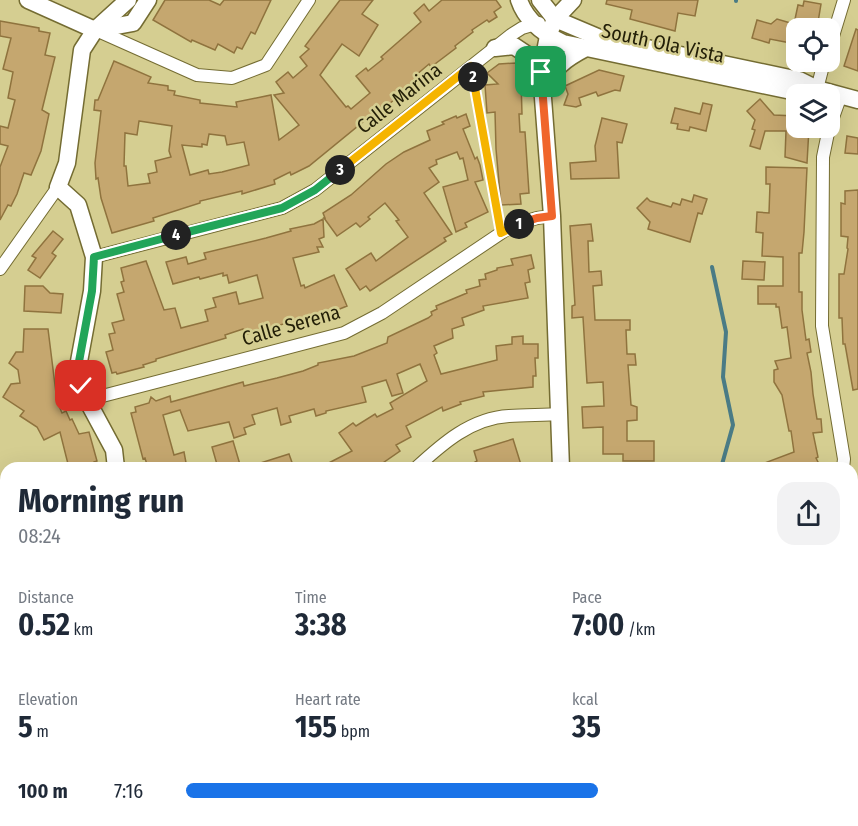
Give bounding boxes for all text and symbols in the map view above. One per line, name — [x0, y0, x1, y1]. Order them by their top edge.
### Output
street label: South Ola Vista — [599, 18, 727, 68]
map controls — [786, 18, 840, 138]
button: locate — [786, 18, 840, 72]
pin — [515, 46, 566, 97]
icon: arrive — [524, 55, 557, 88]
street label: Calle Marina — [352, 57, 446, 139]
pin: 2 — [458, 62, 488, 92]
text: 2 — [469, 67, 477, 86]
button: layers — [786, 84, 840, 138]
pin: 3 — [325, 155, 355, 185]
text: 3 — [336, 160, 344, 179]
pin: 1 — [504, 209, 534, 239]
text: 1 — [516, 214, 522, 233]
pin: 4 — [161, 220, 191, 250]
text: 4 — [172, 225, 180, 244]
street label: Calle Serena — [239, 300, 343, 350]
pin — [55, 360, 106, 411]
icon: check — [64, 369, 97, 402]
text: Morning run — [18, 481, 184, 521]
button: share — [777, 482, 840, 545]
text: 08:24 — [18, 524, 61, 548]
text: Distance — [18, 588, 74, 607]
text: Time — [295, 588, 327, 607]
text: Pace — [572, 588, 602, 607]
text: 0.52 — [18, 607, 70, 643]
text: 3:38 — [295, 607, 347, 643]
text: 7:00 — [572, 607, 624, 643]
text: km — [70, 620, 93, 639]
text: /km — [624, 620, 655, 639]
text: Elevation — [18, 690, 78, 709]
text: Heart rate — [295, 690, 361, 709]
text: kcal — [572, 690, 598, 709]
text: 5 — [18, 709, 33, 745]
text: 155 — [295, 709, 337, 745]
text: 35 — [572, 709, 601, 745]
text: m — [33, 722, 49, 741]
text: bpm — [337, 722, 370, 741]
text: 100 m — [18, 779, 68, 803]
text: 7:16 — [114, 779, 143, 803]

